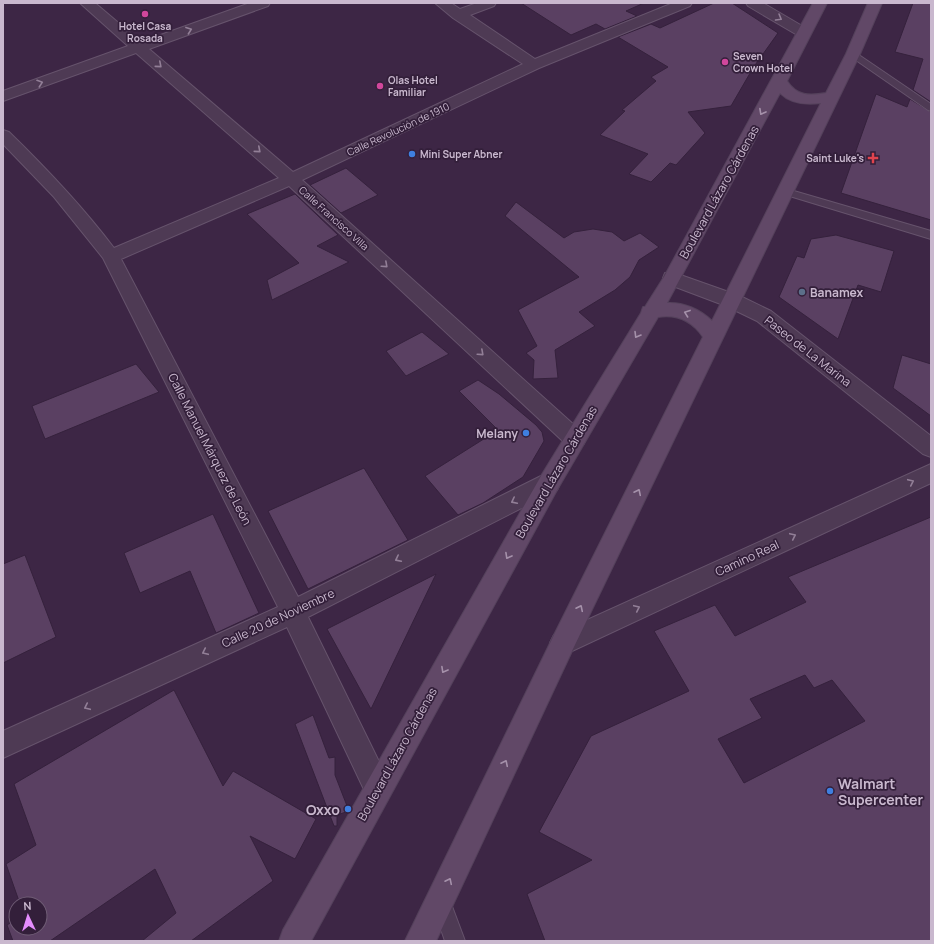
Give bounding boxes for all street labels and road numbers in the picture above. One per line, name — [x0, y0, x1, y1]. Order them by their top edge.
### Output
street label: Calle Revolución de 1910 — [344, 99, 452, 159]
street label: Boulevard Lázaro Cárdenas — [675, 122, 763, 262]
street label: Calle Francisco Villa — [296, 183, 372, 253]
street label: Paseo de La Marina — [761, 312, 855, 390]
street label: Calle Manuel Márquez de León — [164, 370, 256, 528]
street label: Boulevard Lázaro Cárdenas — [511, 403, 601, 541]
street label: Camino Real — [712, 536, 782, 580]
street label: Calle 20 de Noviembre — [219, 584, 337, 652]
street label: Boulevard Lázaro Cárdenas — [353, 684, 441, 824]

